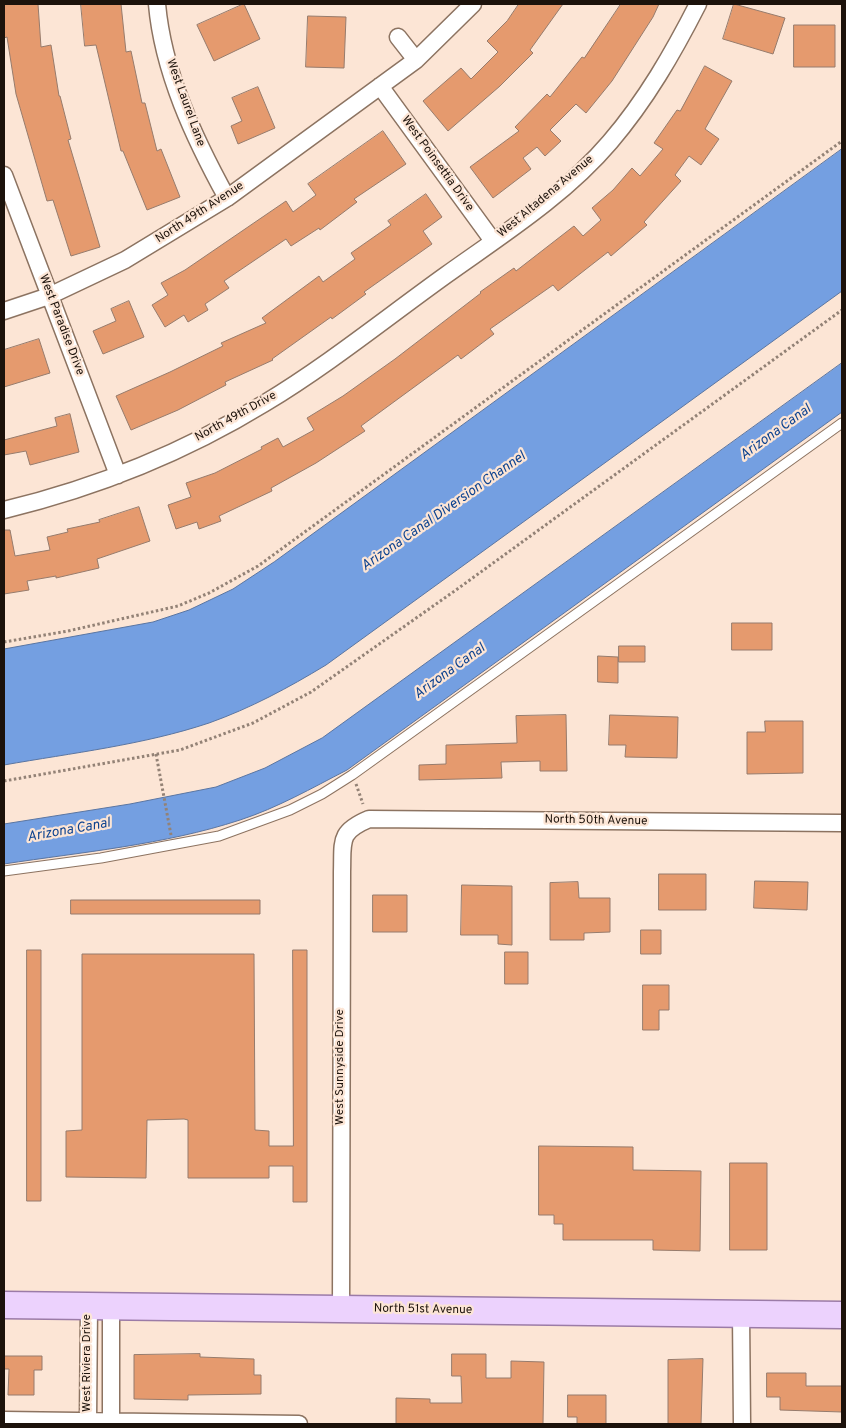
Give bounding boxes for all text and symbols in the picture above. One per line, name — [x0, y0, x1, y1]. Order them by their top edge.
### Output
street label: West Laurel Lane — [162, 57, 208, 149]
street label: West Poinsettia Drive — [398, 114, 476, 214]
street label: West Altadena Avenue — [495, 153, 597, 241]
street label: North 49th Avenue — [153, 179, 247, 247]
street label: West Paradise Drive — [35, 273, 87, 377]
street label: North 49th Drive — [193, 389, 279, 445]
water label: Arizona Canal — [737, 402, 815, 464]
water label: Arizona Canal Diversion Channel — [359, 449, 529, 575]
water label: Arizona Canal — [411, 641, 489, 703]
street label: North 50th Avenue — [544, 813, 648, 829]
water label: Arizona Canal — [26, 815, 112, 847]
street label: West Sunnyside Drive — [334, 1009, 348, 1125]
street label: North 51st Avenue — [374, 1302, 472, 1318]
street label: West Riviera Drive — [81, 1314, 95, 1412]

